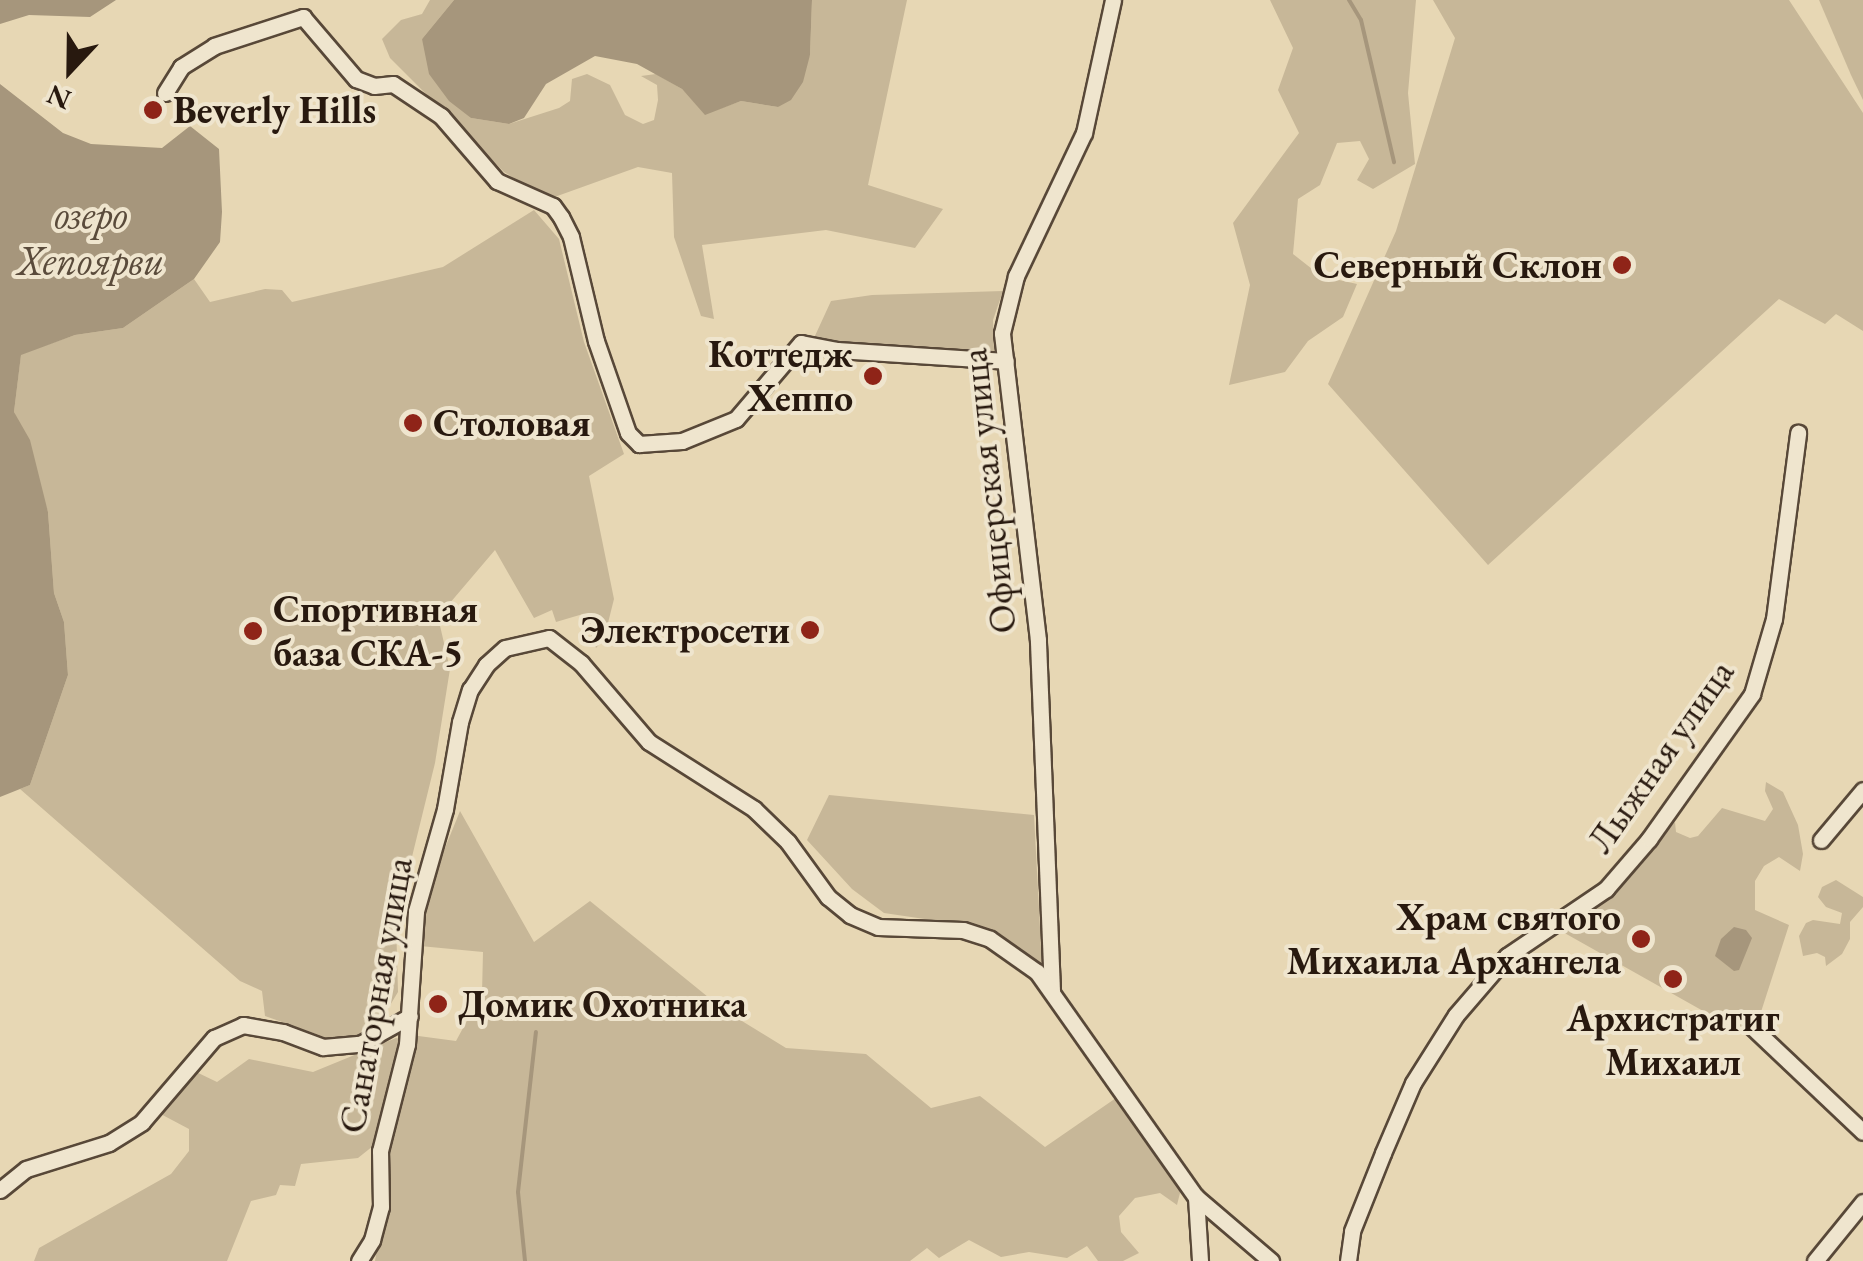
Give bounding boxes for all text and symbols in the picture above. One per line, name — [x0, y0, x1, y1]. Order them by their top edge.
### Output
north arrow — [20, 20, 120, 120]
text: N — [42, 77, 76, 119]
place label: Beverly Hills — [173, 87, 376, 133]
marker: Beverly Hills — [142, 99, 164, 121]
water label: озеро Хепоярви — [18, 190, 164, 284]
place label: Северный Склон — [1313, 242, 1602, 288]
marker: Северный Склон — [1611, 254, 1633, 276]
place label: Коттедж Хеппо — [708, 331, 853, 420]
street label: Офицерская улица — [950, 346, 1026, 636]
marker: Коттедж Хеппо — [862, 365, 884, 387]
place label: Столовая — [433, 400, 591, 446]
marker: Столовая — [402, 412, 424, 434]
place label: Спортивная база СКА-5 — [273, 586, 478, 676]
place label: Электросети — [580, 607, 790, 653]
marker: Электросети — [799, 619, 821, 641]
marker: Спортивная база СКА-5 — [242, 620, 264, 642]
street label: Лыжная улица — [1577, 651, 1743, 861]
street label: Санаторная улица — [328, 853, 422, 1137]
place label: Храм святого Михаила Архангела — [1287, 894, 1621, 984]
marker: Храм святого Михаила Архангела — [1630, 928, 1652, 950]
marker: Архистратиг Михаил — [1662, 968, 1684, 990]
place label: Домик Охотника — [458, 981, 747, 1027]
marker: Домик Охотника — [427, 993, 449, 1015]
place label: Архистратиг Михаил — [1566, 995, 1780, 1084]

